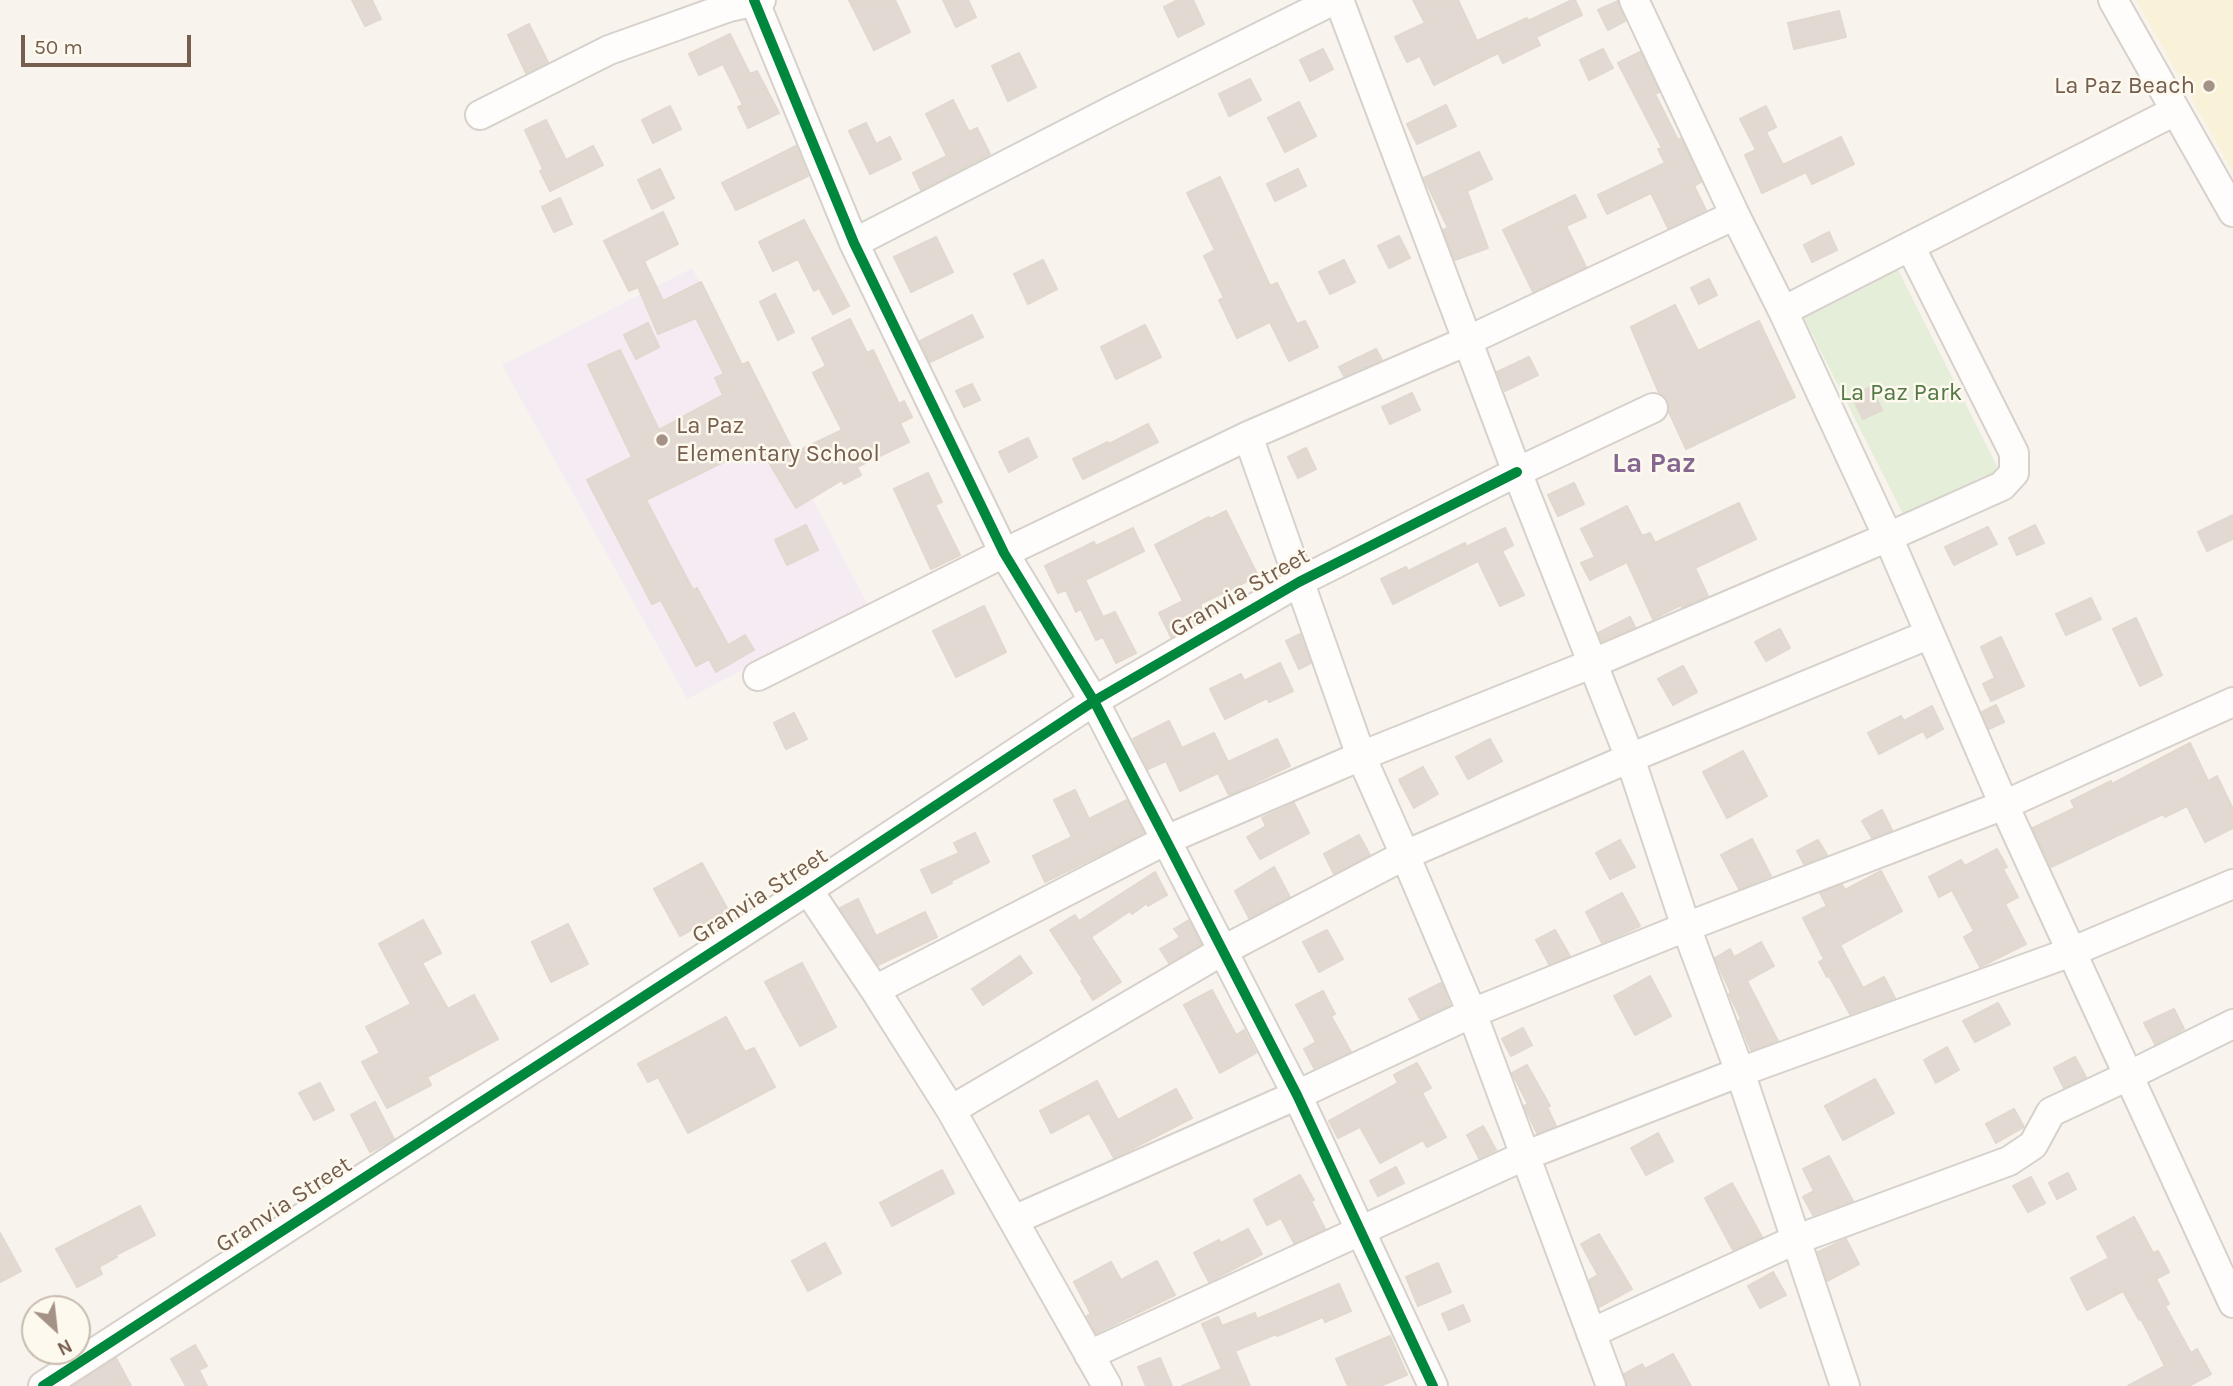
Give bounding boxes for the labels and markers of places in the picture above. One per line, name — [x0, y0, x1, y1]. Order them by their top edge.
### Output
place label: La Paz Beach — [2054, 72, 2195, 100]
marker: La Paz Beach — [2201, 78, 2217, 94]
place label: La Paz Elementary School — [676, 412, 880, 468]
marker: La Paz Elementary School — [654, 432, 670, 448]

